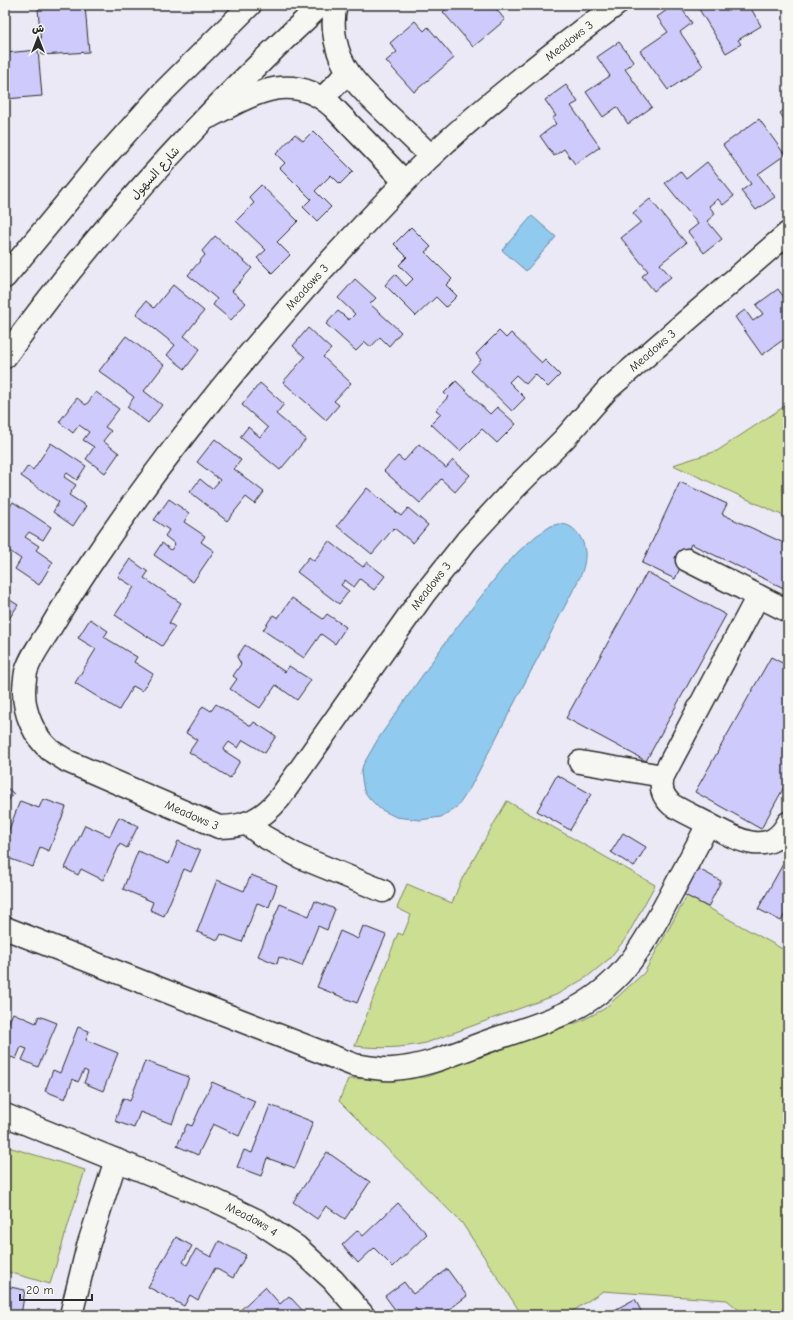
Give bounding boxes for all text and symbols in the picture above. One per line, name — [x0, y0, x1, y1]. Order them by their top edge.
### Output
north arrow — [18, 18, 58, 58]
street label: Meadows 3 — [542, 18, 596, 64]
text: ش — [32, 22, 44, 35]
street label: شارع السهول — [128, 144, 184, 204]
street label: Meadows 3 — [283, 261, 331, 313]
street label: Meadows 3 — [626, 326, 679, 375]
street label: Meadows 3 — [408, 559, 454, 613]
street label: Meadows 3 — [163, 797, 221, 833]
street label: Meadows 4 — [224, 1200, 280, 1239]
scale bar — [20, 1276, 92, 1302]
text: 20 m — [26, 1283, 54, 1297]

